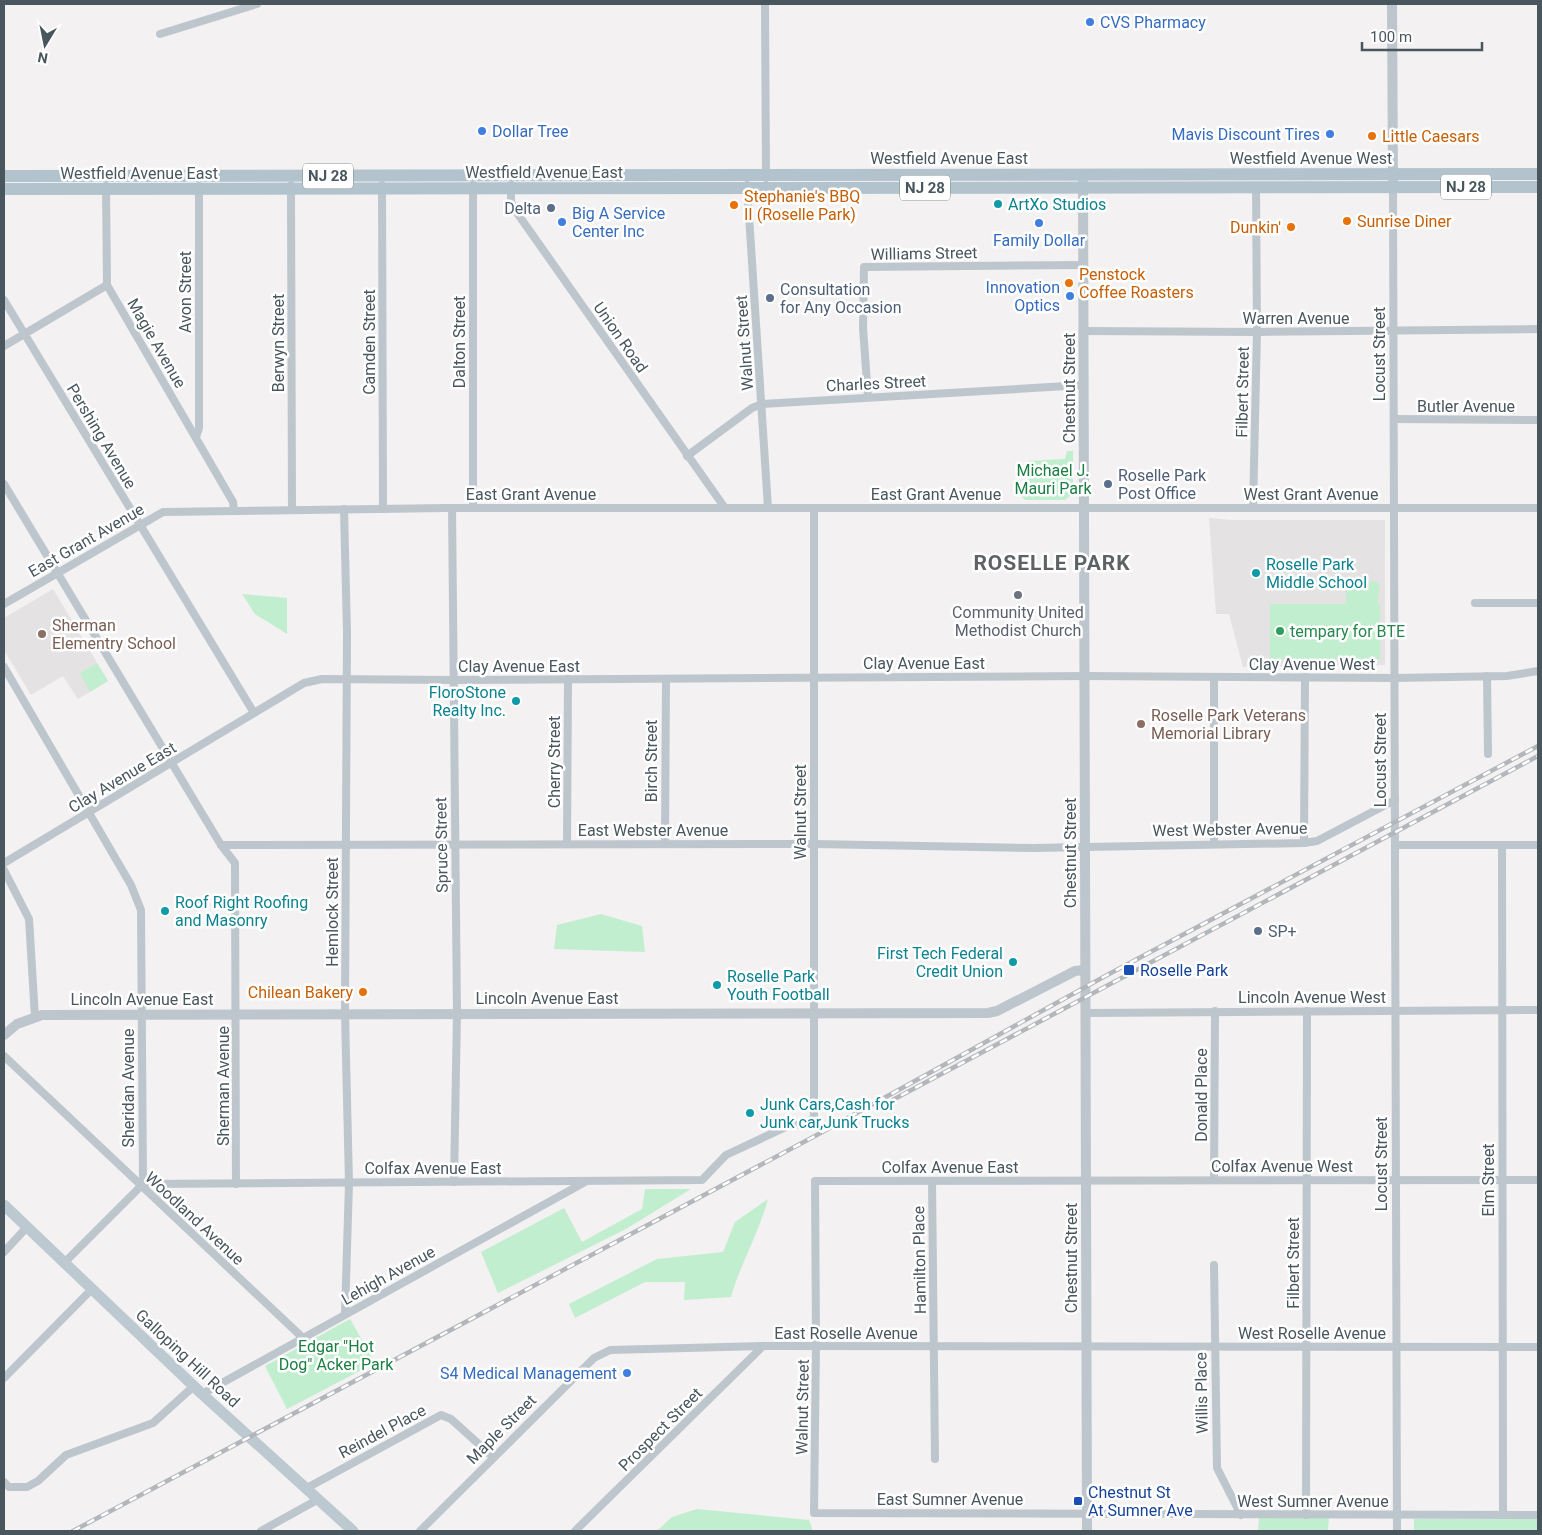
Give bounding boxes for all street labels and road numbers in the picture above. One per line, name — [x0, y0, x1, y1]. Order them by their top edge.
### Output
street label: Westfield Avenue East — [870, 149, 1028, 168]
street label: Westfield Avenue West — [1230, 149, 1392, 168]
street label: Westfield Avenue East — [465, 163, 623, 182]
street label: Westfield Avenue East — [60, 164, 218, 183]
road number: NJ 28 — [303, 164, 353, 188]
road number: NJ 28 — [1441, 174, 1491, 200]
road number: NJ 28 — [900, 176, 950, 200]
street label: Williams Street — [870, 243, 978, 264]
street label: Avon Street — [176, 251, 195, 333]
street label: Camden Street — [360, 289, 379, 395]
street label: Berwyn Street — [269, 294, 288, 392]
street label: Magie Avenue — [123, 295, 190, 391]
street label: Walnut Street — [732, 295, 757, 391]
street label: Dalton Street — [450, 296, 469, 388]
street label: Union Road — [589, 298, 652, 376]
street label: Locust Street — [1370, 307, 1389, 401]
street label: Warren Avenue — [1243, 309, 1349, 328]
street label: Chestnut Street — [1060, 333, 1079, 443]
street label: Filbert Street — [1232, 346, 1253, 438]
street label: Charles Street — [826, 371, 927, 396]
street label: Pershing Avenue — [63, 380, 140, 492]
street label: Butler Avenue — [1417, 397, 1515, 416]
street label: East Grant Avenue — [466, 485, 596, 504]
street label: East Grant Avenue — [871, 485, 1001, 504]
street label: West Grant Avenue — [1244, 485, 1378, 504]
street label: East Grant Avenue — [25, 500, 147, 581]
street label: Clay Avenue East — [863, 654, 985, 673]
street label: Clay Avenue West — [1249, 655, 1375, 674]
street label: Clay Avenue East — [458, 657, 580, 676]
street label: Locust Street — [1371, 713, 1390, 807]
street label: Cherry Street — [545, 716, 564, 808]
street label: Birch Street — [642, 720, 661, 802]
street label: Clay Avenue East — [65, 738, 179, 817]
street label: Walnut Street — [791, 764, 810, 860]
street label: Spruce Street — [431, 797, 452, 893]
street label: Chestnut Street — [1061, 798, 1080, 908]
street label: West Webster Avenue — [1152, 819, 1308, 840]
street label: East Webster Avenue — [578, 821, 728, 840]
street label: Hemlock Street — [323, 857, 342, 967]
street label: Lincoln Avenue West — [1238, 988, 1386, 1007]
street label: Lincoln Avenue East — [475, 989, 619, 1008]
street label: Lincoln Avenue East — [70, 990, 214, 1009]
street label: Sherman Avenue — [214, 1026, 233, 1146]
street label: Sheridan Avenue — [119, 1029, 138, 1147]
street label: Donald Place — [1192, 1048, 1211, 1142]
street label: Locust Street — [1372, 1117, 1391, 1211]
street label: Elm Street — [1479, 1143, 1498, 1217]
street label: Colfax Avenue West — [1211, 1157, 1353, 1176]
street label: Colfax Avenue East — [881, 1158, 1019, 1177]
street label: Colfax Avenue East — [364, 1159, 502, 1178]
street label: Woodland Avenue — [141, 1168, 248, 1269]
street label: Chestnut Street — [1062, 1203, 1081, 1313]
street label: Hamilton Place — [909, 1206, 930, 1314]
street label: Filbert Street — [1284, 1217, 1303, 1309]
street label: Lehigh Avenue — [338, 1242, 438, 1309]
street label: Galloping Hill Road — [132, 1305, 243, 1411]
street label: East Roselle Avenue — [774, 1324, 918, 1343]
street label: West Roselle Avenue — [1238, 1324, 1386, 1343]
street label: Willis Place — [1191, 1352, 1212, 1434]
street label: Walnut Street — [792, 1359, 813, 1455]
street label: Prospect Street — [615, 1384, 706, 1475]
street label: Maple Street — [463, 1391, 540, 1468]
street label: Reindel Place — [335, 1401, 429, 1462]
street label: East Sumner Avenue — [877, 1490, 1023, 1509]
street label: West Sumner Avenue — [1237, 1492, 1389, 1511]

